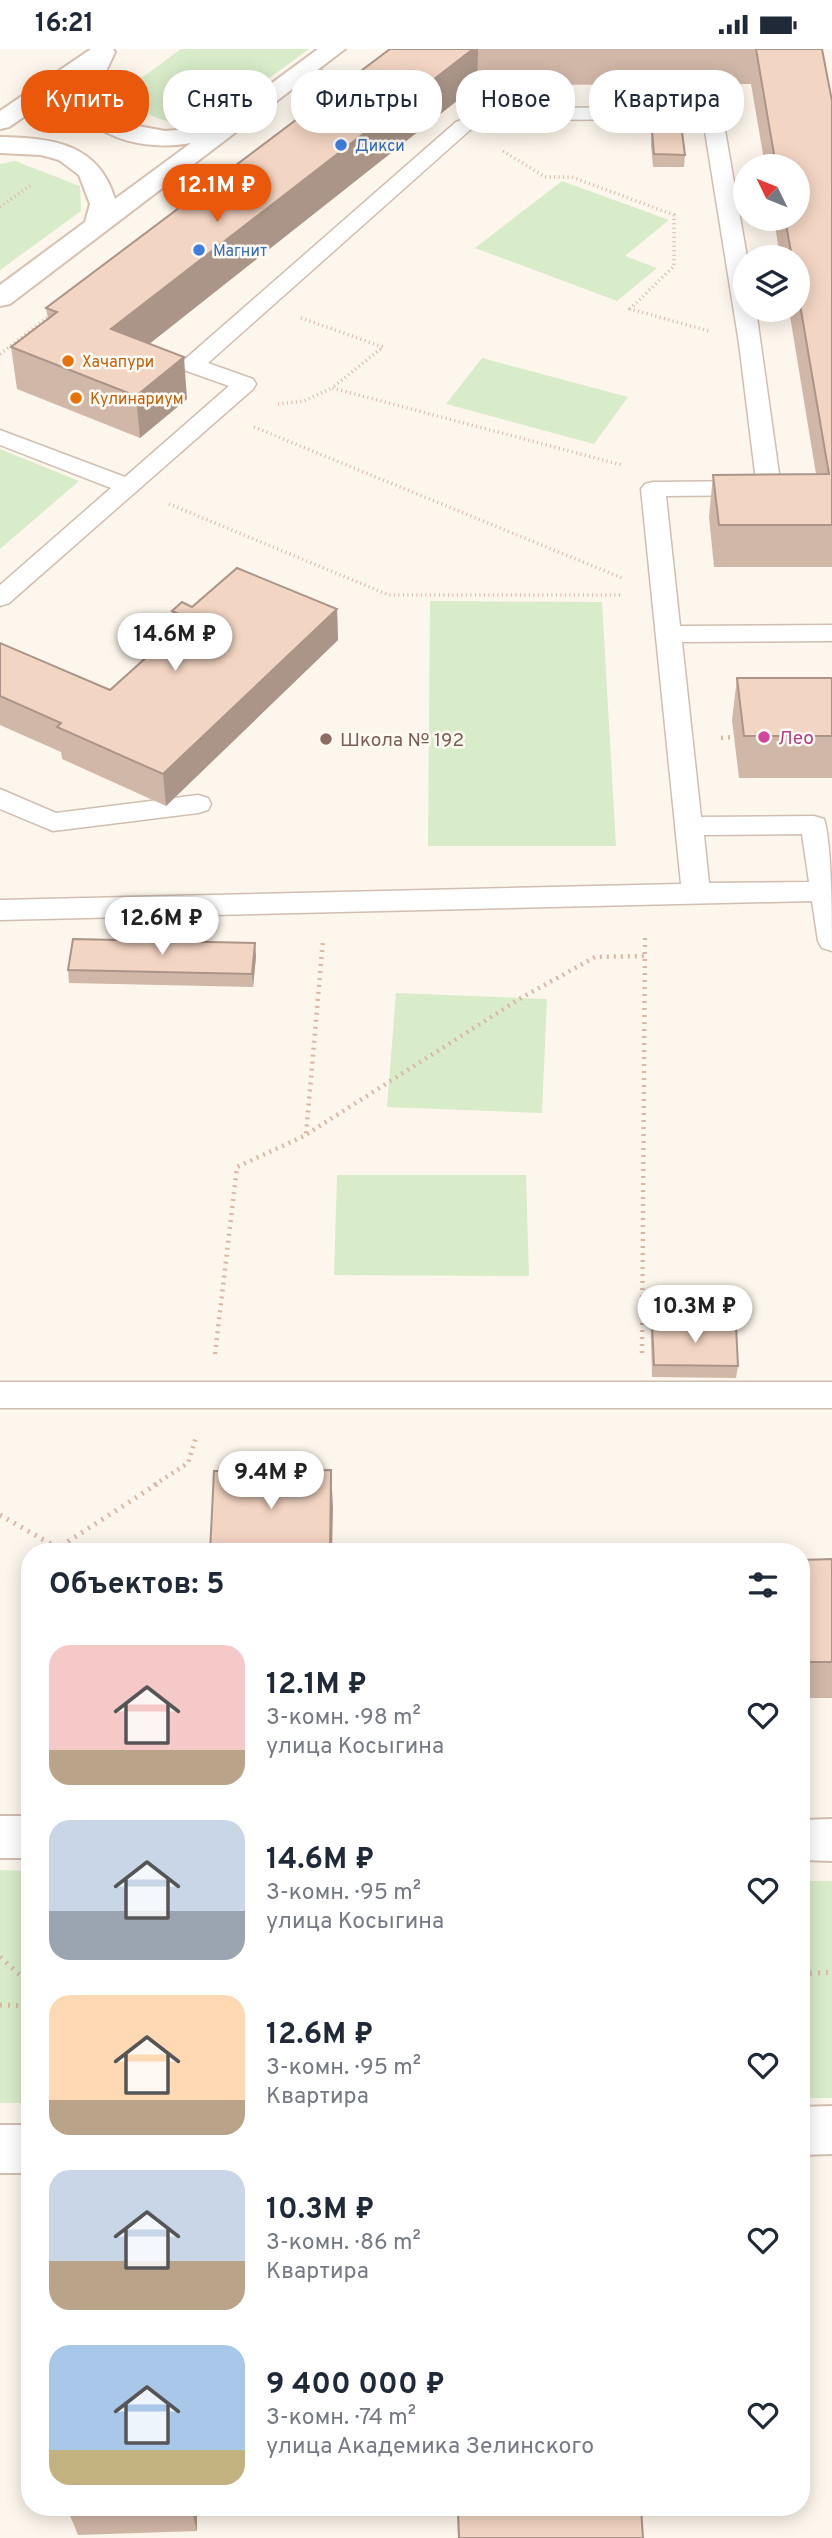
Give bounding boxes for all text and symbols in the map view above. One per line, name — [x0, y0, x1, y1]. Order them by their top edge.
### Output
text: 16:21 — [35, 8, 94, 41]
chip: Купить — [21, 70, 149, 133]
chip: Снять — [163, 70, 277, 133]
chip: Фильтры — [291, 70, 442, 133]
chip: Новое — [456, 70, 575, 133]
chip: Квартира — [589, 70, 744, 133]
marker: Дикси — [333, 137, 349, 153]
place label: Дикси — [355, 137, 405, 157]
north arrow — [733, 154, 810, 231]
map controls — [733, 154, 810, 322]
pin: 12.1M ₽ — [152, 165, 282, 224]
text: 12.1M ₽ — [178, 172, 256, 201]
marker: Магнит — [191, 242, 207, 258]
place label: Магнит — [213, 242, 267, 262]
button: layers — [733, 245, 810, 322]
marker: Хачапури — [60, 353, 76, 369]
place label: Хачапури — [82, 353, 154, 373]
marker: Кулинариум — [68, 390, 84, 406]
place label: Кулинариум — [90, 390, 184, 410]
pin: 14.6M ₽ — [110, 613, 240, 673]
text: 14.6M ₽ — [133, 621, 217, 650]
place label: Лео — [778, 727, 814, 751]
place label: Школа № 192 — [340, 729, 464, 753]
marker: Лео — [756, 729, 772, 745]
marker: Школа № 192 — [318, 731, 334, 747]
pin: 12.6M ₽ — [97, 897, 227, 957]
text: 12.6M ₽ — [121, 905, 203, 934]
pin: 10.3M ₽ — [630, 1285, 760, 1345]
text: 10.3M ₽ — [653, 1293, 737, 1322]
pin: 9.4M ₽ — [214, 1451, 328, 1511]
text: 9.4M ₽ — [234, 1459, 308, 1488]
icon: filters — [744, 1566, 782, 1604]
text: Объектов: 5 — [49, 1567, 224, 1604]
text: 12.1M ₽ — [266, 1667, 367, 1704]
icon: home — [105, 1673, 189, 1757]
icon: heart — [744, 1696, 782, 1734]
text: 3-комн. · 98 m² — [266, 1704, 421, 1733]
text: улица Косыгина — [266, 1733, 444, 1762]
text: 14.6M ₽ — [266, 1842, 374, 1879]
icon: home — [105, 1848, 189, 1932]
icon: heart — [744, 1871, 782, 1909]
text: 3-комн. · 95 m² — [266, 1879, 421, 1908]
text: улица Косыгина — [266, 1908, 444, 1937]
text: 12.6M ₽ — [266, 2017, 374, 2054]
icon: home — [105, 2023, 189, 2107]
icon: heart — [744, 2046, 782, 2084]
text: 3-комн. · 95 m² — [266, 2054, 421, 2083]
text: Квартира — [266, 2083, 369, 2112]
text: 10.3M ₽ — [266, 2192, 374, 2229]
icon: home — [105, 2198, 189, 2282]
icon: heart — [744, 2221, 782, 2259]
text: 3-комн. · 86 m² — [266, 2229, 421, 2258]
text: Квартира — [266, 2258, 369, 2287]
text: 9 400 000 ₽ — [266, 2367, 445, 2404]
icon: home — [105, 2373, 189, 2457]
icon: heart — [744, 2396, 782, 2434]
text: 3-комн. · 74 m² — [266, 2404, 416, 2433]
text: улица Академика Зелинского — [266, 2433, 594, 2462]

